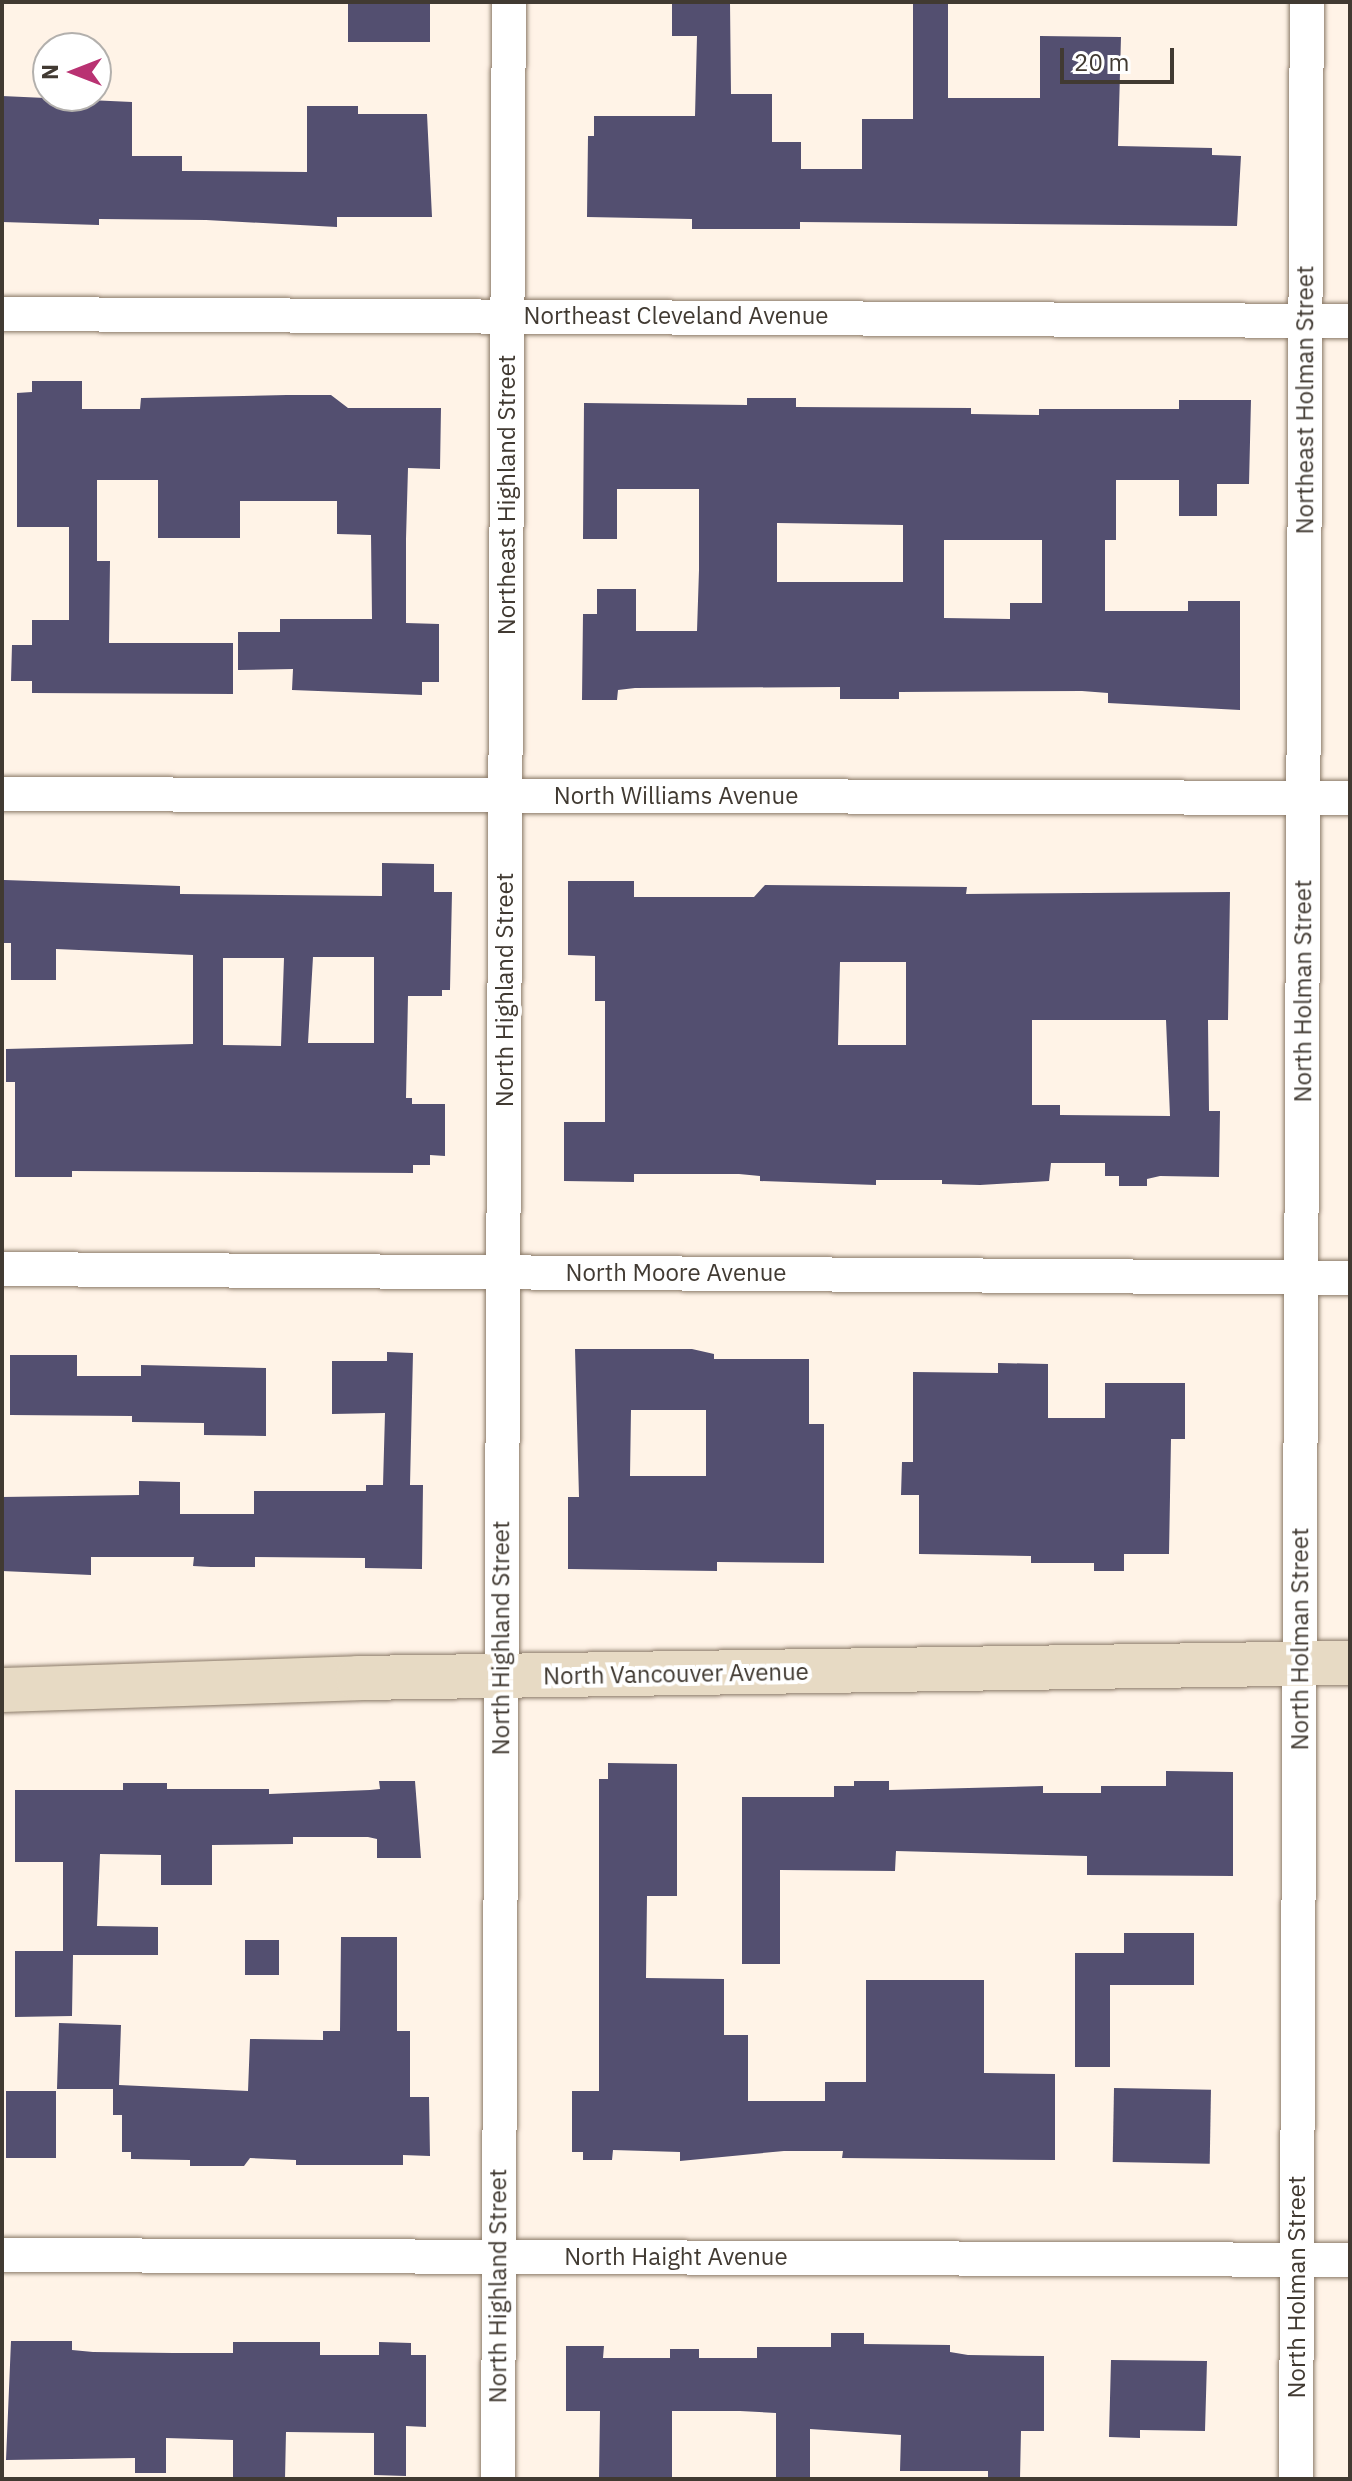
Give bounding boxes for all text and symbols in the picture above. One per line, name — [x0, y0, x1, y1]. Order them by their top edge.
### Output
north arrow — [32, 32, 112, 112]
scale bar — [1064, 32, 1178, 82]
text: 20 m — [1074, 46, 1129, 78]
text: N — [35, 64, 64, 80]
street label: Northeast Holman Street — [1291, 266, 1319, 534]
street label: Northeast Cleveland Avenue — [524, 302, 828, 330]
street label: Northeast Highland Street — [493, 355, 521, 635]
street label: North Williams Avenue — [554, 782, 798, 810]
street label: North Highland Street — [491, 873, 519, 1107]
street label: North Holman Street — [1289, 880, 1317, 1102]
street label: North Moore Avenue — [565, 1259, 787, 1287]
street label: North Highland Street — [487, 1521, 515, 1755]
street label: North Holman Street — [1286, 1528, 1314, 1750]
street label: North Vancouver Avenue — [543, 1657, 809, 1691]
street label: North Highland Street — [484, 2169, 512, 2403]
street label: North Holman Street — [1283, 2176, 1311, 2398]
street label: North Haight Avenue — [564, 2243, 788, 2271]

